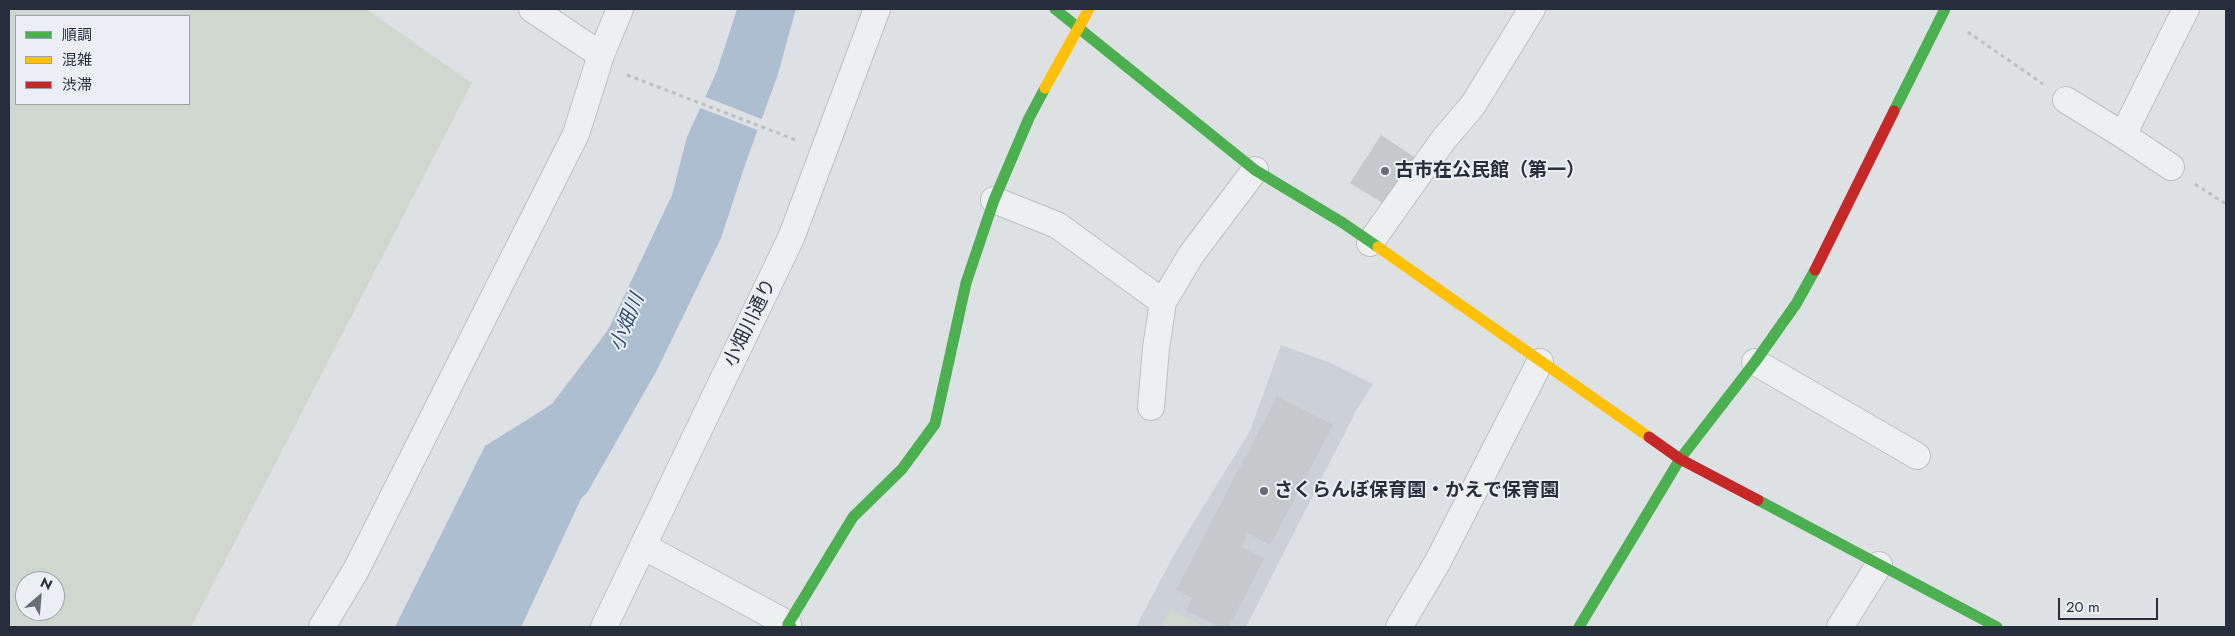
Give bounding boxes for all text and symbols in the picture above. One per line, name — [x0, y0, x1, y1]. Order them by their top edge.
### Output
legend — [15, 15, 190, 105]
text: 順調 — [62, 24, 92, 46]
text: 混雑 — [62, 49, 92, 71]
text: 渋滞 — [62, 74, 92, 96]
place label: 古市在公民館（第一） — [1395, 160, 1585, 182]
marker: 古市在公民館（第一） — [1379, 165, 1391, 177]
street label: 小畑川通り — [720, 275, 782, 371]
water label: 小畑川 — [606, 291, 650, 355]
place label: さくらんぼ保育園・かえで保育園 — [1274, 480, 1559, 502]
marker: さくらんぼ保育園・かえで保育園 — [1258, 485, 1270, 497]
north arrow — [15, 571, 65, 621]
text: N — [37, 572, 56, 595]
scale bar — [2060, 588, 2160, 620]
text: 20 m — [2066, 596, 2100, 618]

